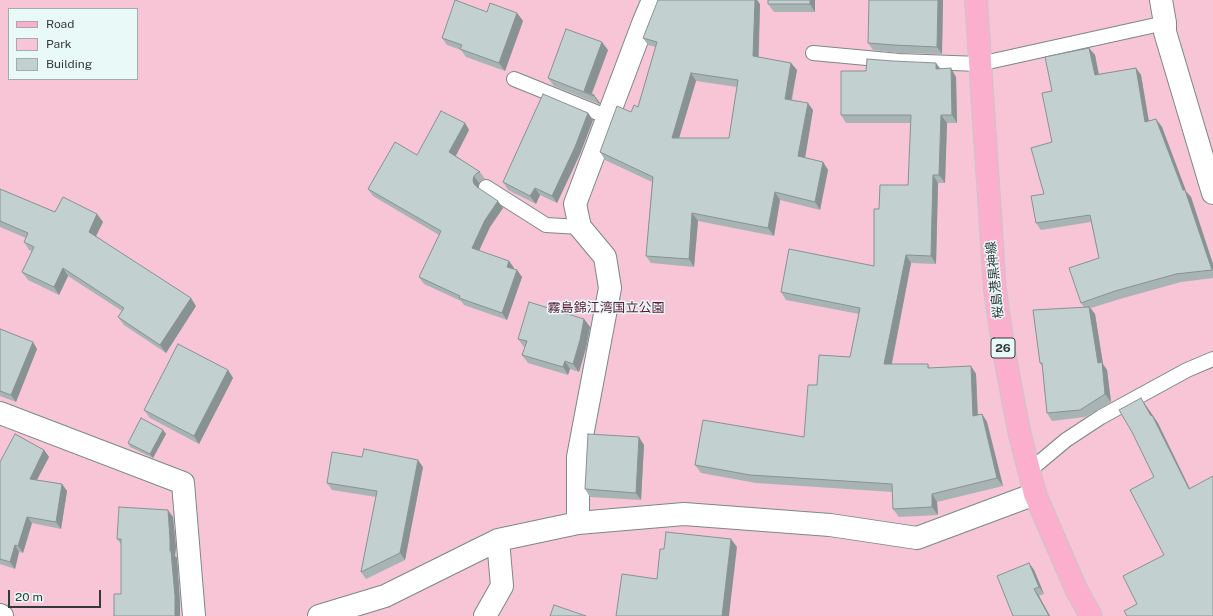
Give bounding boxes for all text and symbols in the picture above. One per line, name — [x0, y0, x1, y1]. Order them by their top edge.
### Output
legend — [8, 8, 138, 80]
text: Road — [46, 17, 74, 31]
text: Park — [46, 37, 72, 51]
text: Building — [46, 57, 92, 71]
street label: 桜島港黒神線 — [983, 240, 1007, 320]
park label: 霧島錦江湾国立公園 — [548, 300, 664, 316]
road number: 26 — [991, 338, 1015, 358]
scale bar — [10, 582, 103, 608]
text: 20 m — [15, 590, 43, 604]

